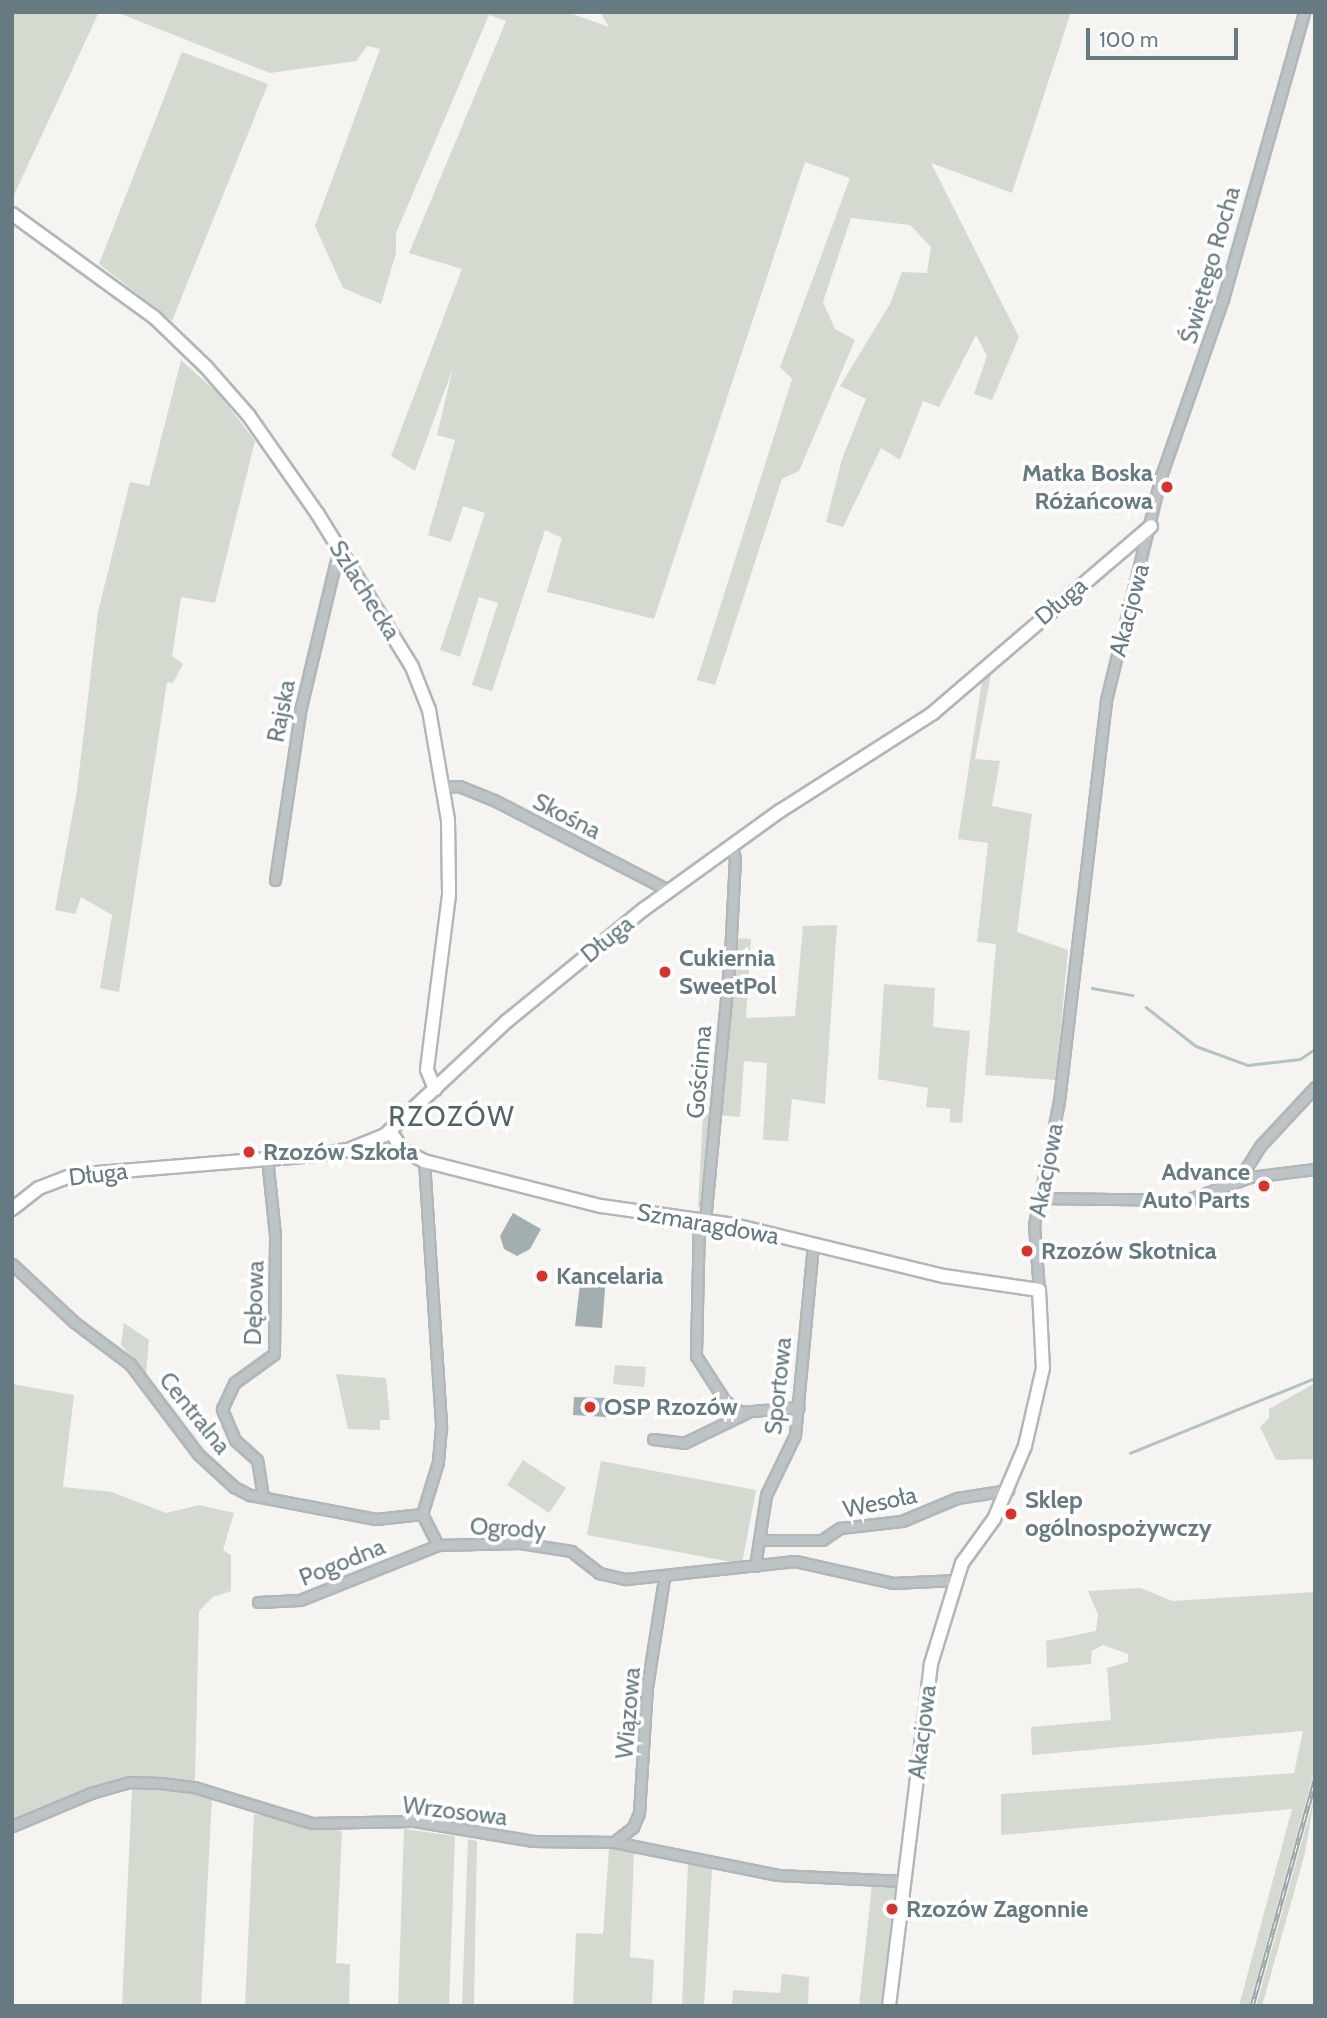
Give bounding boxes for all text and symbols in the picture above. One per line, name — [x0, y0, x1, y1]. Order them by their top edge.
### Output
scale bar — [1089, 14, 1241, 58]
text: 100 m — [1099, 27, 1158, 52]
street label: Świętego Rocha — [1174, 183, 1246, 347]
place label: Matka Boska Różańcowa — [1022, 459, 1153, 515]
marker: Matka Boska Różańcowa — [1159, 479, 1175, 495]
street label: Szlachecka — [323, 535, 407, 645]
street label: Akacjowa — [1103, 560, 1155, 660]
street label: Długa — [1029, 571, 1093, 631]
street label: Rajska — [261, 677, 301, 745]
street label: Skośna — [528, 787, 606, 845]
street label: Długa — [575, 909, 639, 969]
place label: Cukiernia SweetPol — [679, 944, 777, 1000]
marker: Cukiernia SweetPol — [657, 964, 673, 980]
street label: Gościnna — [681, 1024, 717, 1120]
district label: RZOZÓW — [389, 1099, 515, 1133]
street label: Akacjowa — [1023, 1121, 1069, 1219]
place label: Rzozów Szkoła — [263, 1138, 418, 1166]
marker: Rzozów Szkoła — [241, 1144, 257, 1160]
street label: Długa — [67, 1156, 129, 1192]
place label: Advance Auto Parts — [1143, 1158, 1250, 1214]
marker: Advance Auto Parts — [1256, 1178, 1272, 1194]
street label: Szmaragdowa — [635, 1197, 781, 1251]
place label: Rzozów Skotnica — [1041, 1237, 1217, 1265]
marker: Rzozów Skotnica — [1019, 1243, 1035, 1259]
street label: Dębowa — [238, 1260, 270, 1346]
place label: Kancelaria — [556, 1262, 663, 1290]
marker: Kancelaria — [534, 1268, 550, 1284]
street label: Sportowa — [759, 1336, 797, 1436]
street label: Centralna — [153, 1366, 237, 1460]
place label: OSP Rzozów — [604, 1393, 738, 1421]
marker: OSP Rzozów — [582, 1399, 598, 1415]
street label: Wesoła — [841, 1480, 919, 1524]
place label: Sklep ogólnospożywczy — [1025, 1486, 1212, 1542]
marker: Sklep ogólnospożywczy — [1003, 1506, 1019, 1522]
street label: Ogrody — [469, 1512, 547, 1544]
street label: Pogodna — [295, 1532, 389, 1592]
street label: Wiązowa — [610, 1666, 646, 1760]
street label: Akacjowa — [902, 1683, 942, 1781]
street label: Wrzosowa — [401, 1790, 509, 1832]
place label: Rzozów Zagonnie — [906, 1895, 1088, 1923]
marker: Rzozów Zagonnie — [884, 1901, 900, 1917]

